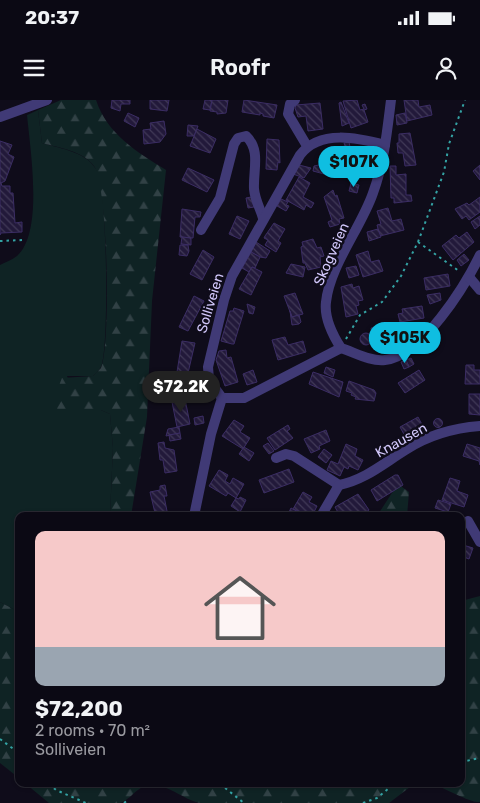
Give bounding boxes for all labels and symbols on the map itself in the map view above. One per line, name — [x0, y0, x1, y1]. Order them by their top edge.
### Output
pin: $107K — [319, 146, 389, 188]
street label: Skogveien — [310, 220, 353, 288]
street label: Solliveien — [193, 271, 228, 335]
pin: $105K — [370, 322, 440, 364]
pin: $72.2K — [140, 370, 222, 413]
street label: Knausen — [372, 419, 430, 462]

